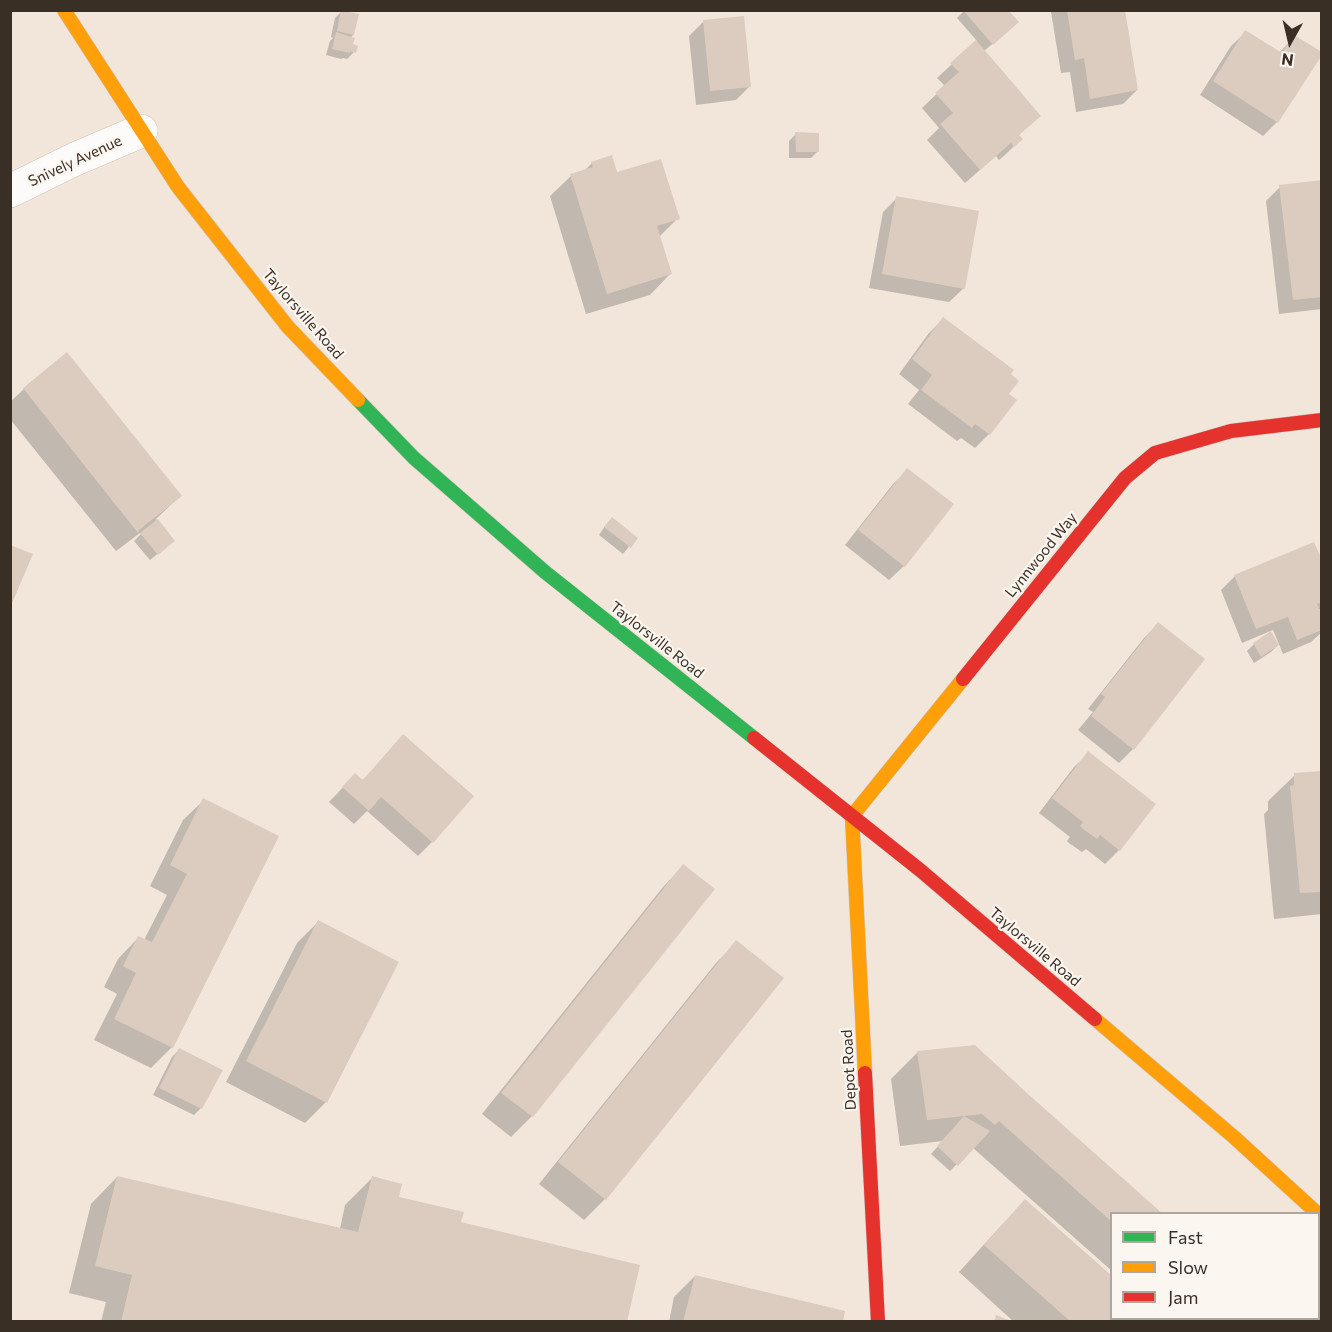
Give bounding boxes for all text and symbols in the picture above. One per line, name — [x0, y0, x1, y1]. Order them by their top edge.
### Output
north arrow — [1260, 12, 1320, 72]
text: N — [1280, 50, 1295, 71]
street label: Snively Avenue — [25, 131, 125, 191]
street label: Taylorsville Road — [259, 265, 347, 363]
street label: Lynnwood Way — [1001, 509, 1081, 601]
street label: Taylorsville Road — [607, 598, 707, 682]
street label: Taylorsville Road — [986, 903, 1084, 991]
street label: Depot Road — [838, 1029, 860, 1111]
legend — [1110, 1212, 1320, 1320]
text: Fast — [1168, 1226, 1203, 1248]
text: Slow — [1168, 1256, 1208, 1278]
text: Jam — [1168, 1286, 1198, 1308]

